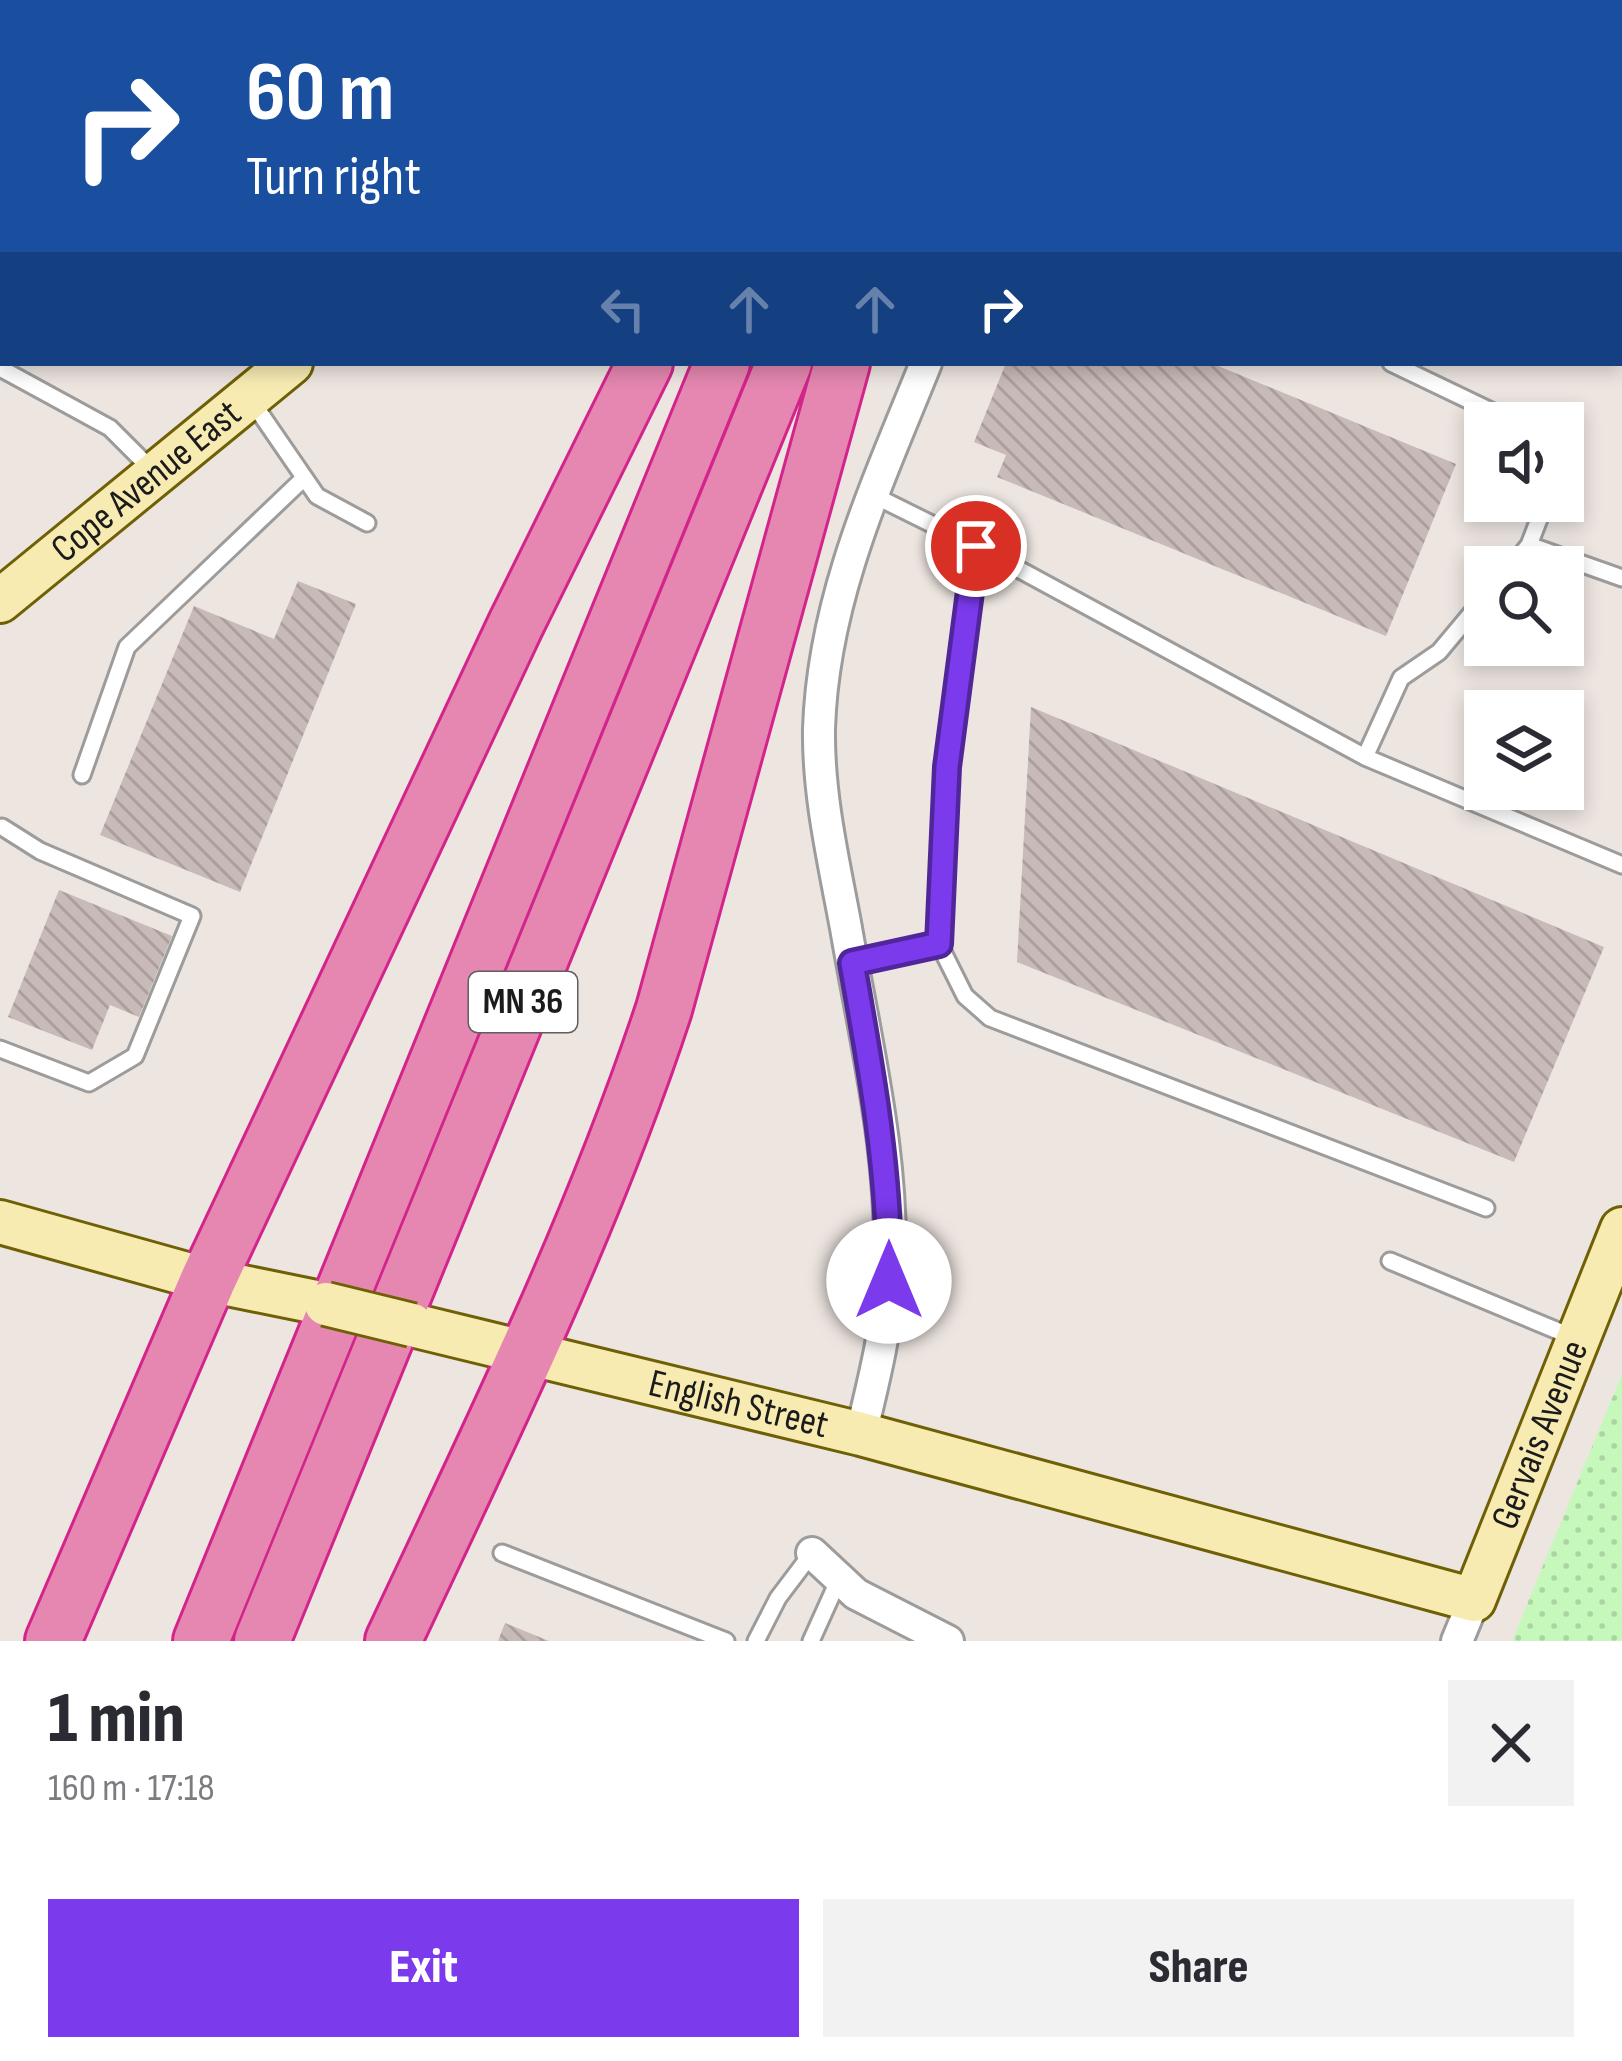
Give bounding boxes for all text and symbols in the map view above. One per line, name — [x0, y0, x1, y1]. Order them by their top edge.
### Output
text: 60 m — [246, 43, 394, 144]
icon: right — [48, 48, 204, 204]
text: Turn right — [246, 145, 421, 210]
icon: left — [590, 276, 656, 342]
icon: ahead — [716, 276, 782, 342]
icon: ahead — [842, 276, 908, 342]
icon: right — [968, 276, 1034, 342]
street label: Cope Avenue East — [42, 390, 251, 573]
map controls — [1464, 402, 1584, 810]
button: sound — [1464, 402, 1584, 522]
pin — [925, 495, 1027, 597]
icon: arrive — [943, 513, 1009, 579]
button: search — [1464, 546, 1584, 666]
button: layers — [1464, 690, 1584, 810]
road number: MN 36 — [469, 972, 577, 1032]
position arrow — [826, 1218, 952, 1344]
street label: Gervais Avenue — [1481, 1334, 1599, 1536]
street label: English Street — [644, 1360, 833, 1449]
text: 1 min — [48, 1676, 185, 1763]
button: close — [1448, 1680, 1574, 1806]
text: 160 m · 17:18 — [48, 1765, 215, 1812]
button: Exit — [48, 1899, 799, 2037]
button: Share — [823, 1899, 1574, 2037]

